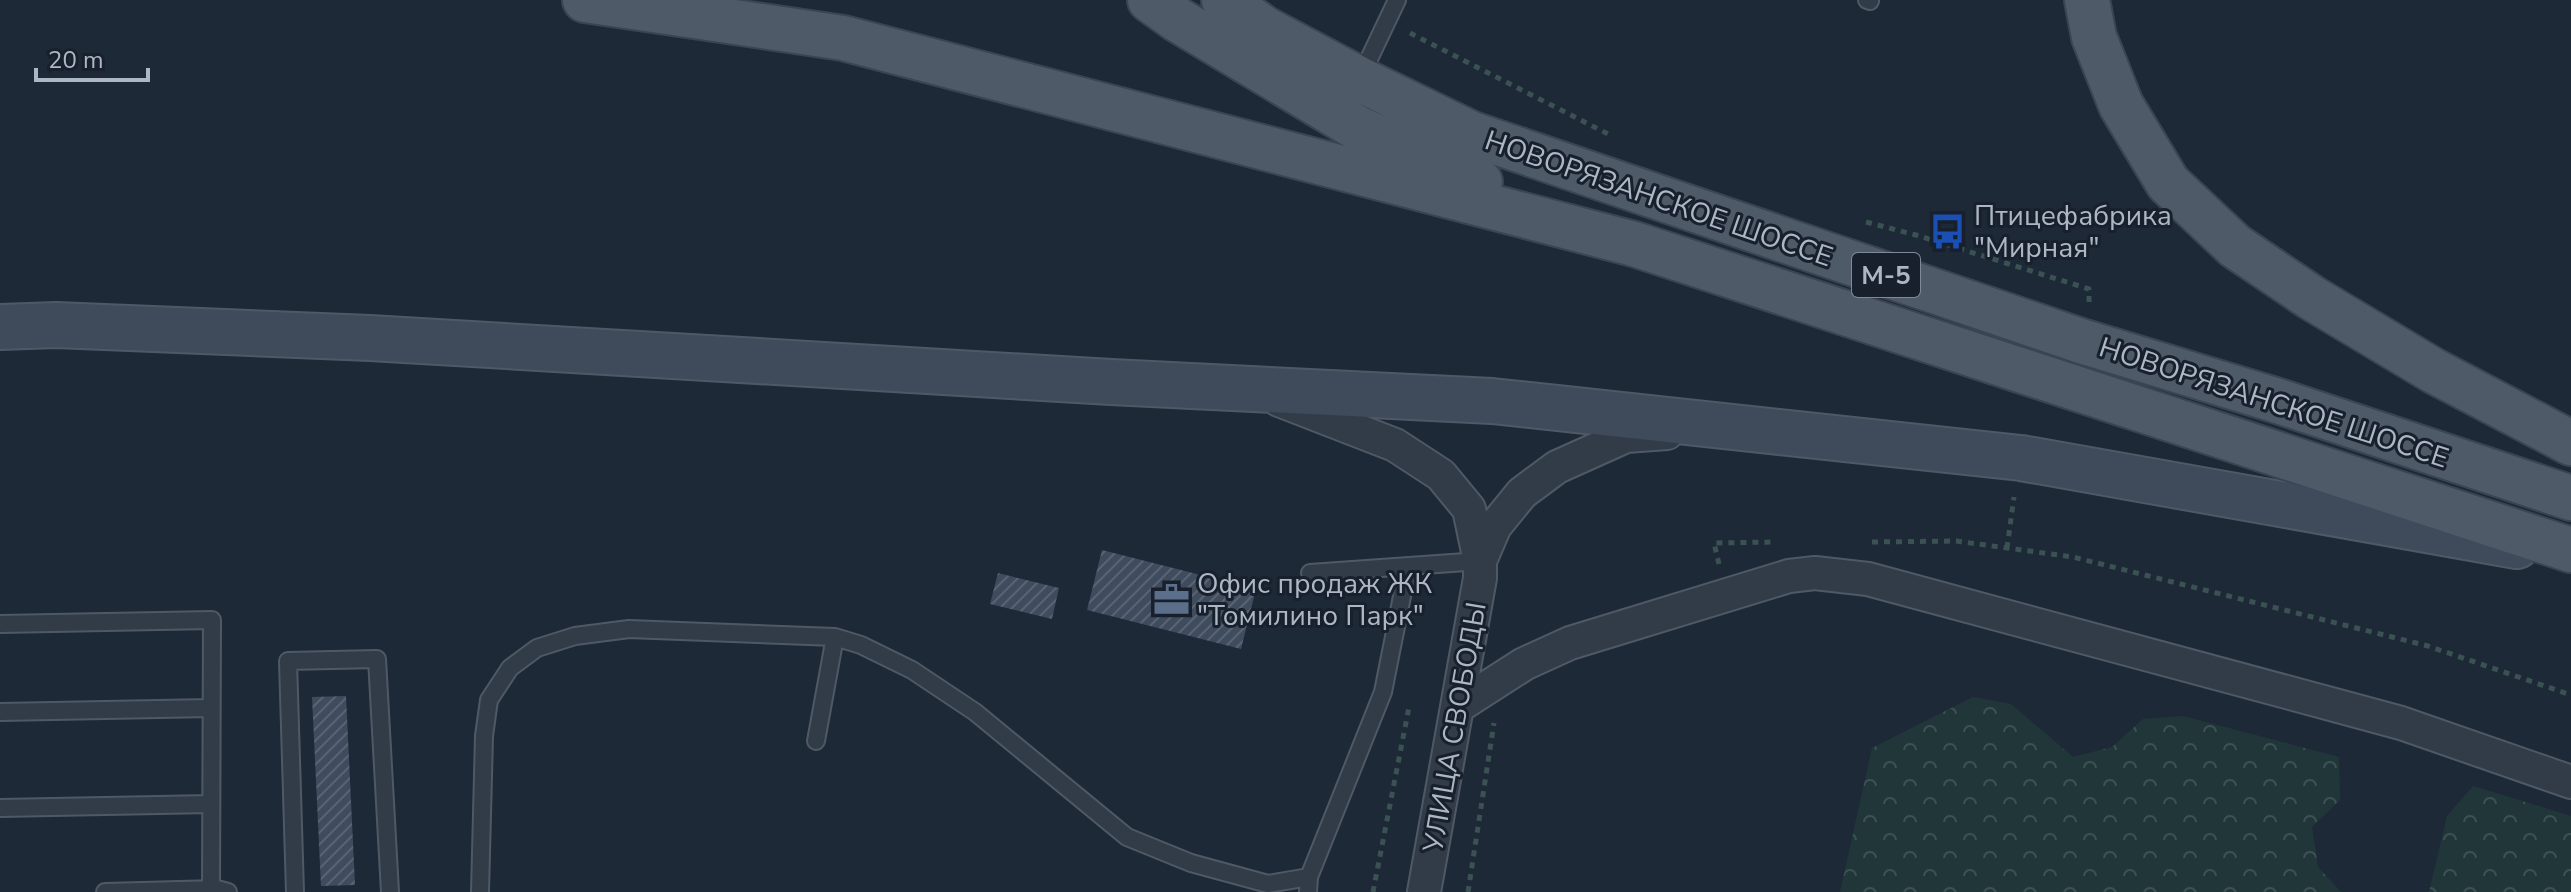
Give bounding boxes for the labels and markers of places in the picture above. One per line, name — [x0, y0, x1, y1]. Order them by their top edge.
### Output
place label: Птицефабрика "Мирная" — [1974, 197, 2172, 267]
bus stop icon: Птицефабрика "Мирная" — [1929, 212, 1967, 250]
place label: Офис продаж ЖК "Томилино Парк" — [1197, 565, 1432, 635]
office icon: Офис продаж ЖК "Томилино Парк" — [1152, 580, 1190, 618]

